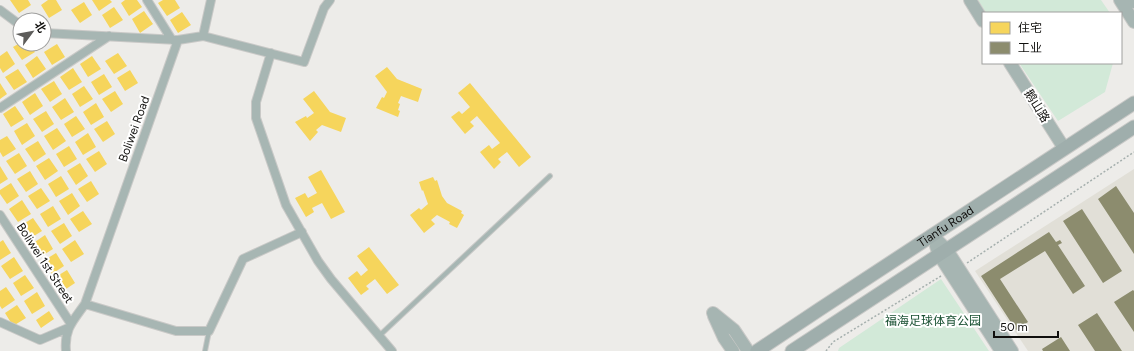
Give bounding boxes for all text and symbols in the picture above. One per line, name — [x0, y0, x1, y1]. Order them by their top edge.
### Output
north arrow — [12, 12, 52, 52]
legend — [982, 12, 1122, 64]
text: 北 — [32, 19, 48, 35]
text: 住宅 — [1018, 21, 1042, 35]
text: 工业 — [1018, 41, 1042, 55]
street label: 鹅山路 — [1022, 87, 1052, 125]
street label: Boliwei Road — [116, 94, 152, 164]
street label: Tianfu Road — [915, 203, 976, 250]
street label: Boliwei 1st Street — [14, 220, 76, 306]
scale bar — [994, 313, 1058, 339]
park label: 福海足球体育公园 — [885, 314, 981, 328]
text: 50 m — [1000, 320, 1028, 334]

